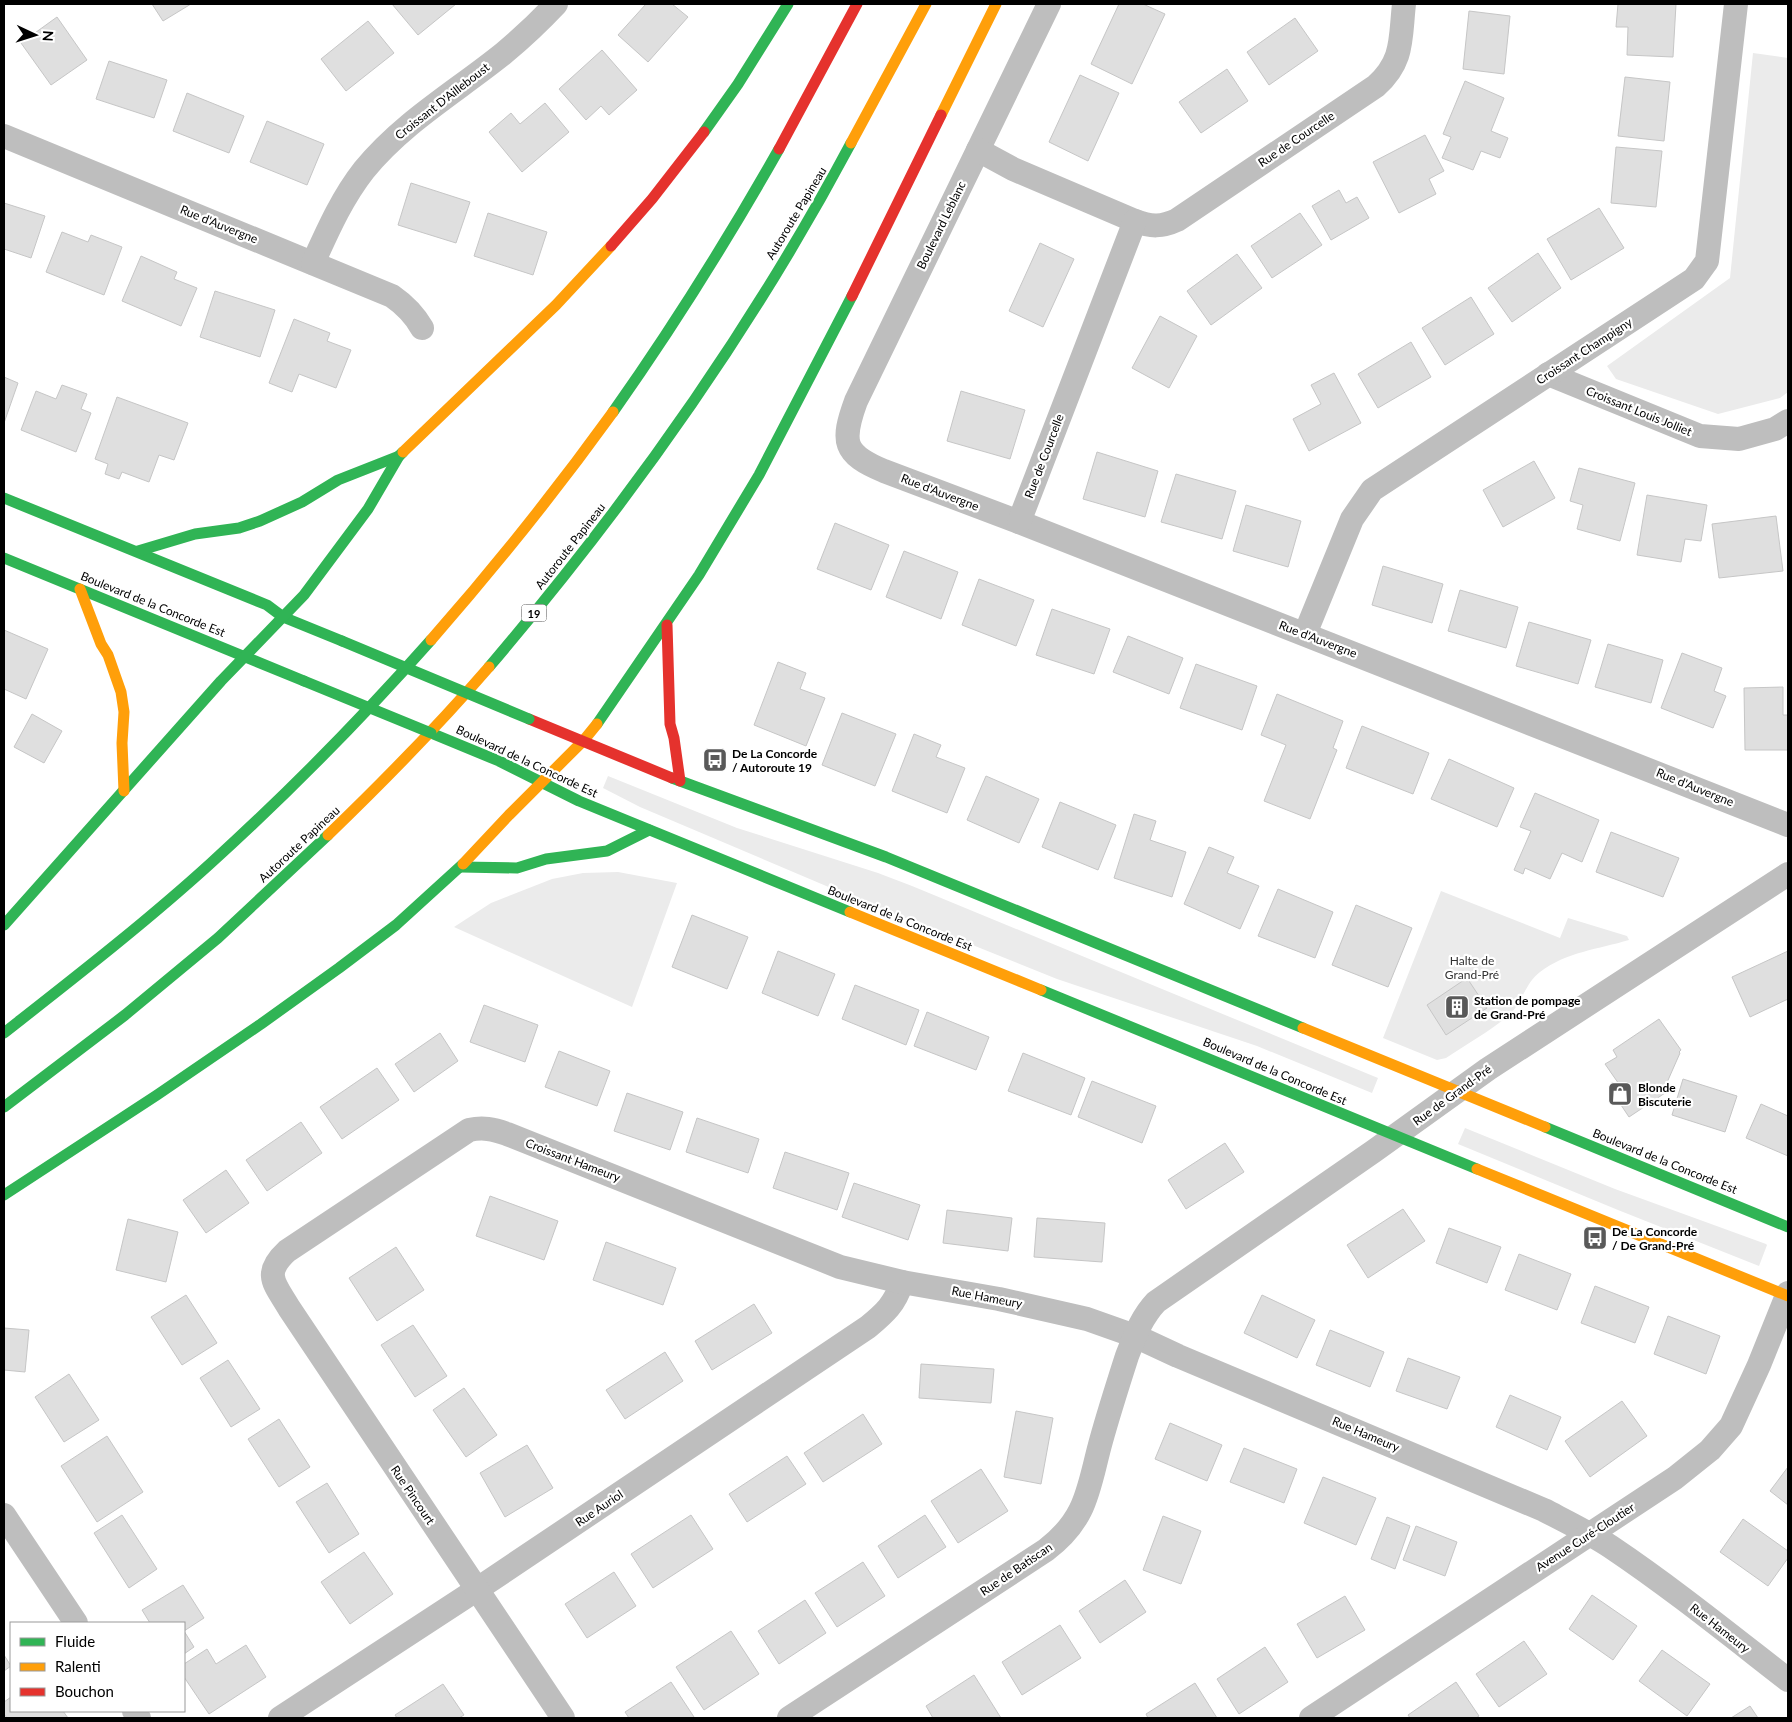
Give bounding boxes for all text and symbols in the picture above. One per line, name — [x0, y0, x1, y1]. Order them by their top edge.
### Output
north arrow — [10, 10, 60, 60]
text: N — [40, 30, 57, 42]
street label: Croissant D'Ailleboust — [392, 59, 493, 143]
street label: Rue de Courcelle — [1255, 108, 1337, 170]
street label: Autoroute Papineau — [762, 164, 830, 262]
street label: Boulevard Leblanc — [913, 178, 969, 272]
street label: Rue d'Auvergne — [178, 202, 260, 246]
street label: Croissant Champigny — [1533, 314, 1635, 388]
street label: Croissant Louis Jolliet — [1584, 383, 1695, 439]
street label: Rue de Courcelle — [1021, 412, 1067, 500]
street label: Rue d'Auvergne — [899, 470, 981, 514]
street label: Autoroute Papineau — [532, 500, 608, 592]
street label: Boulevard de la Concorde Est — [79, 568, 228, 640]
road number: 19 — [522, 604, 546, 622]
street label: Rue d'Auvergne — [1277, 617, 1359, 661]
street label: Boulevard de la Concorde Est — [454, 722, 601, 801]
place label: De La Concorde / Autoroute 19 — [732, 746, 818, 775]
bus stop icon: De La Concorde / Autoroute 19 — [702, 747, 728, 773]
street label: Rue d'Auvergne — [1654, 765, 1736, 809]
street label: Autoroute Papineau — [255, 803, 343, 885]
street label: Boulevard de la Concorde Est — [826, 882, 975, 954]
park label: Halte de Grand-Pré — [1445, 953, 1499, 982]
place label: Station de pompage de Grand-Pré — [1474, 993, 1581, 1022]
building icon: Station de pompage de Grand-Pré — [1444, 994, 1470, 1020]
street label: Boulevard de la Concorde Est — [1201, 1034, 1350, 1108]
street label: Rue de Grand-Pré — [1410, 1061, 1494, 1129]
place label: Blonde Biscuterie — [1638, 1080, 1692, 1109]
shop icon: Blonde Biscuterie — [1607, 1081, 1633, 1107]
street label: Boulevard de la Concorde Est — [1591, 1125, 1740, 1197]
street label: Croissant Hameury — [523, 1135, 623, 1185]
place label: De La Concorde / De Grand-Pré — [1612, 1224, 1698, 1253]
bus stop icon: De La Concorde / De Grand-Pré — [1582, 1225, 1608, 1251]
street label: Rue Hameury — [950, 1283, 1024, 1311]
street label: Rue Hameury — [1330, 1413, 1403, 1455]
street label: Rue Pincourt — [388, 1463, 439, 1528]
street label: Rue Auriol — [572, 1487, 626, 1529]
street label: Avenue Curé-Cloutier — [1533, 1499, 1638, 1575]
street label: Rue de Batiscan — [977, 1539, 1055, 1599]
street label: Rue Hameury — [1687, 1600, 1754, 1656]
legend — [10, 1622, 185, 1712]
text: Fluide — [55, 1632, 95, 1650]
text: Ralenti — [55, 1657, 101, 1675]
text: Bouchon — [55, 1682, 114, 1700]

